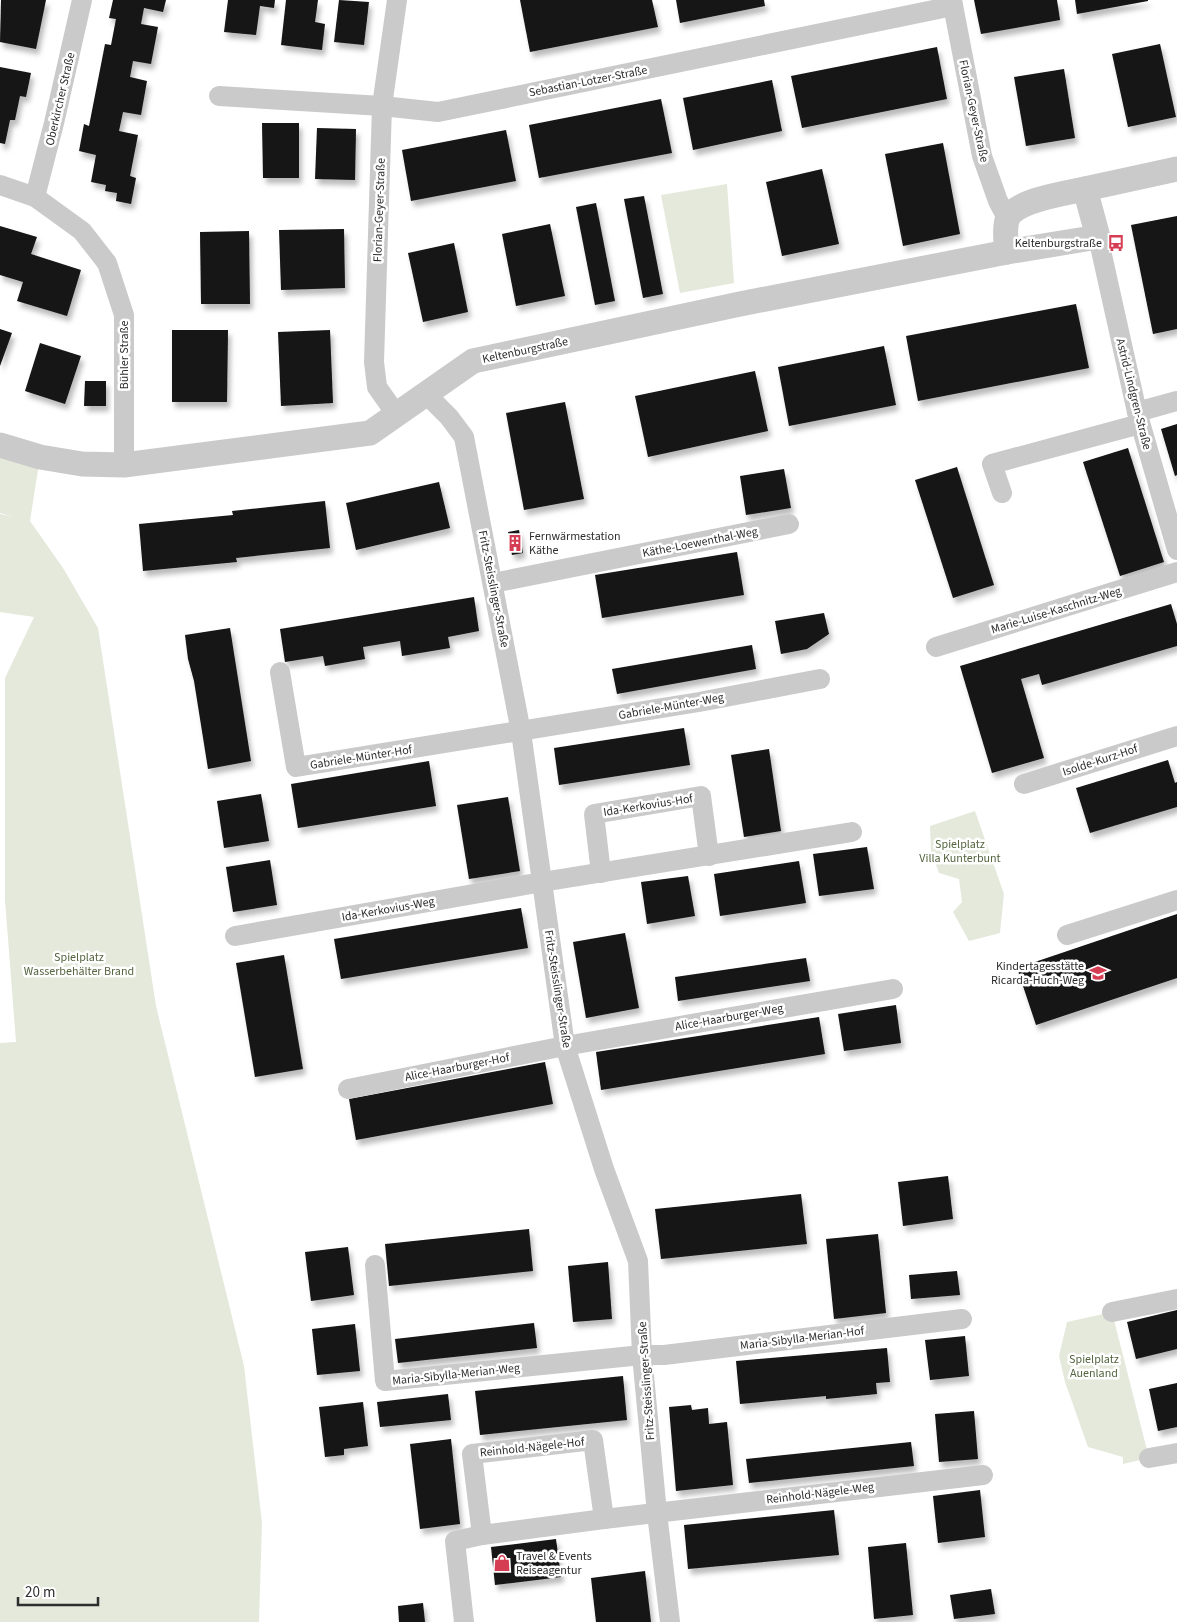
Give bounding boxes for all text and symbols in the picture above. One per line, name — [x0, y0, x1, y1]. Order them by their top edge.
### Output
street label: Oberkircher Straße — [42, 51, 79, 147]
street label: Florian-Geyer-Straße — [954, 58, 993, 164]
street label: Sebastian-Lotzer-Straße — [527, 62, 649, 101]
street label: Florian-Geyer-Straße — [369, 158, 390, 262]
bus stop icon: Keltenburgstraße — [1106, 233, 1126, 253]
place label: Keltenburgstraße — [1015, 235, 1102, 252]
street label: Bühler Straße — [116, 321, 133, 389]
street label: Keltenburgstraße — [481, 333, 570, 368]
street label: Astrid-Lindgren-Straße — [1111, 337, 1156, 452]
street label: Käthe-Loewenthal-Weg — [641, 523, 759, 562]
place label: Fernwärmestation Käthe — [529, 528, 621, 559]
street label: Fritz-Steisslinger-Straße — [474, 529, 513, 649]
building icon: Fernwärmestation Käthe — [505, 533, 525, 553]
street label: Marie-Luise-Kaschnitz-Weg — [989, 583, 1123, 638]
street label: Gabriele-Münter-Weg — [617, 689, 725, 724]
street label: Isolde-Kurz-Hof — [1060, 740, 1140, 781]
street label: Gabriele-Münter-Hof — [309, 741, 414, 774]
street label: Ida-Kerkovius-Hof — [602, 790, 695, 821]
park label: Spielplatz Villa Kunterbunt — [919, 836, 1001, 867]
street label: Ida-Kerkovius-Weg — [340, 893, 436, 926]
street label: Fritz-Steisslinger-Straße — [540, 929, 575, 1049]
park label: Spielplatz Wasserbehälter Brand — [24, 949, 134, 980]
place label: Kindertagesstätte Ricarda-Huch-Weg — [991, 958, 1084, 989]
school or university icon: Kindertagesstätte Ricarda-Huch-Weg — [1088, 963, 1108, 983]
street label: Alice-Haarburger-Weg — [674, 1000, 784, 1035]
street label: Alice-Haarburger-Hof — [403, 1049, 511, 1086]
street label: Fritz-Steisslinger-Straße — [634, 1321, 659, 1441]
street label: Maria-Sibylla-Merian-Hof — [739, 1322, 866, 1355]
park label: Spielplatz Auenland — [1069, 1351, 1119, 1382]
street label: Maria-Sibylla-Merian-Weg — [391, 1359, 521, 1390]
street label: Reinhold-Nägele-Hof — [479, 1434, 586, 1461]
street label: Reinhold-Nägele-Weg — [765, 1478, 875, 1509]
place label: Travel & Events Reiseagentur — [516, 1548, 592, 1579]
shop icon: Travel & Events Reiseagentur — [492, 1553, 512, 1573]
scale bar — [18, 1574, 98, 1606]
text: 20 m — [25, 1582, 55, 1603]

